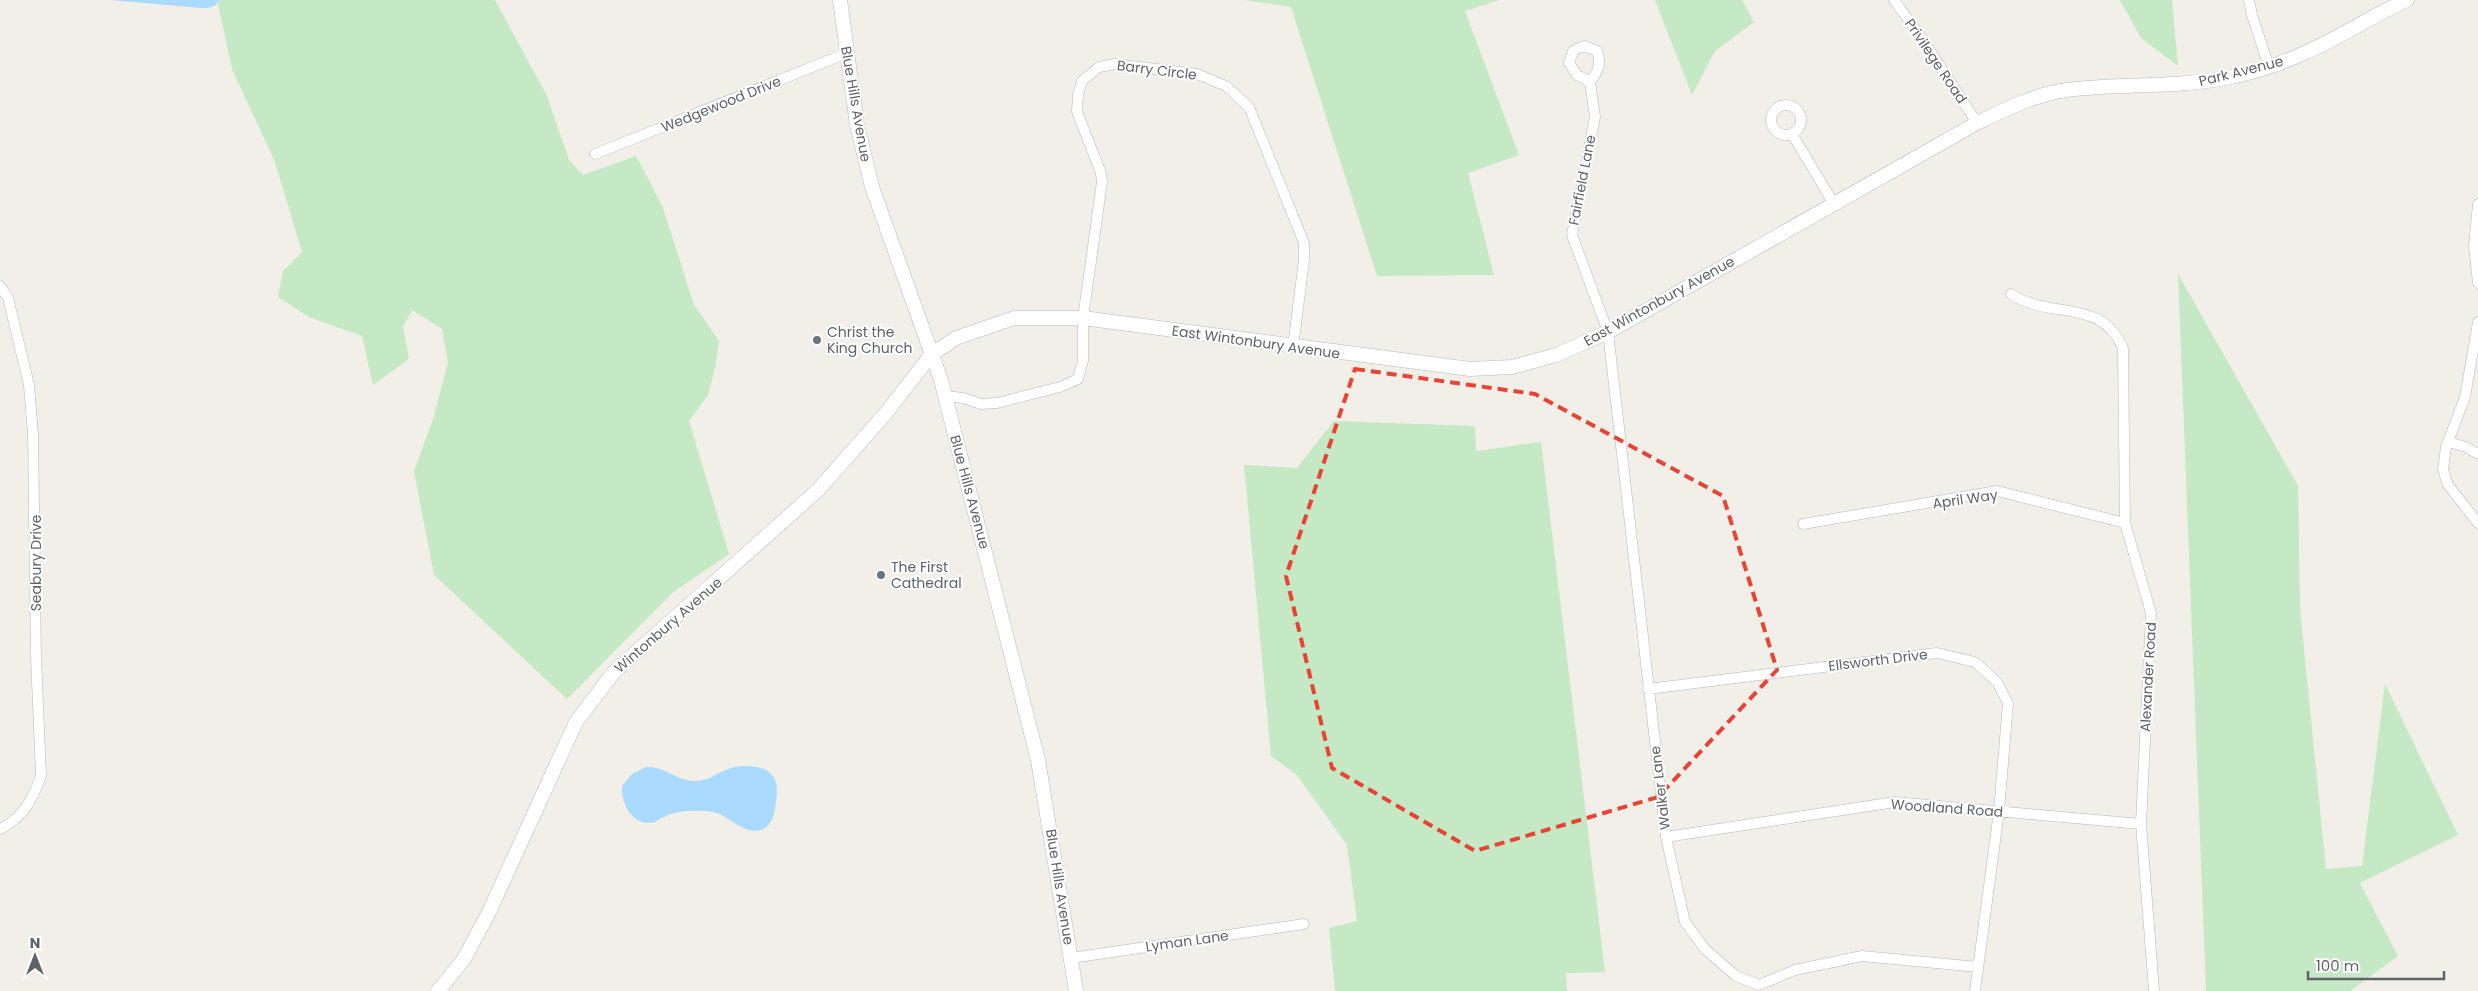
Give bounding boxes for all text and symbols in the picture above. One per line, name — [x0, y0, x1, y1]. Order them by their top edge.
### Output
street label: Privilege Road — [1900, 15, 1972, 107]
street label: Blue Hills Avenue — [836, 45, 876, 164]
street label: Park Avenue — [2197, 51, 2286, 91]
street label: Barry Circle — [1116, 55, 1198, 85]
street label: Wedgewood Drive — [658, 71, 784, 137]
street label: Fairfield Lane — [1563, 133, 1601, 227]
street label: East Wintonbury Avenue — [1580, 251, 1738, 351]
street label: East Wintonbury Avenue — [1171, 320, 1342, 364]
place label: Christ the King Church — [827, 322, 912, 358]
marker: Christ the King Church — [811, 334, 823, 346]
street label: Blue Hills Avenue — [945, 433, 995, 551]
street label: April Way — [1931, 485, 1999, 513]
street label: Seabury Drive — [26, 514, 46, 611]
place label: The First Cathedral — [891, 557, 962, 593]
marker: The First Cathedral — [875, 569, 887, 581]
street label: Wintonbury Avenue — [610, 572, 726, 677]
street label: Alexander Road — [2135, 621, 2161, 733]
street label: Ellsworth Drive — [1827, 644, 1929, 676]
street label: Walker Lane — [1645, 744, 1675, 831]
street label: Woodland Road — [1890, 794, 2004, 822]
street label: Blue Hills Avenue — [1041, 828, 1079, 947]
street label: Lyman Lane — [1144, 925, 1230, 957]
north arrow — [10, 931, 60, 981]
text: N — [30, 933, 40, 953]
scale bar — [2308, 948, 2444, 980]
text: 100 m — [2316, 955, 2359, 976]

